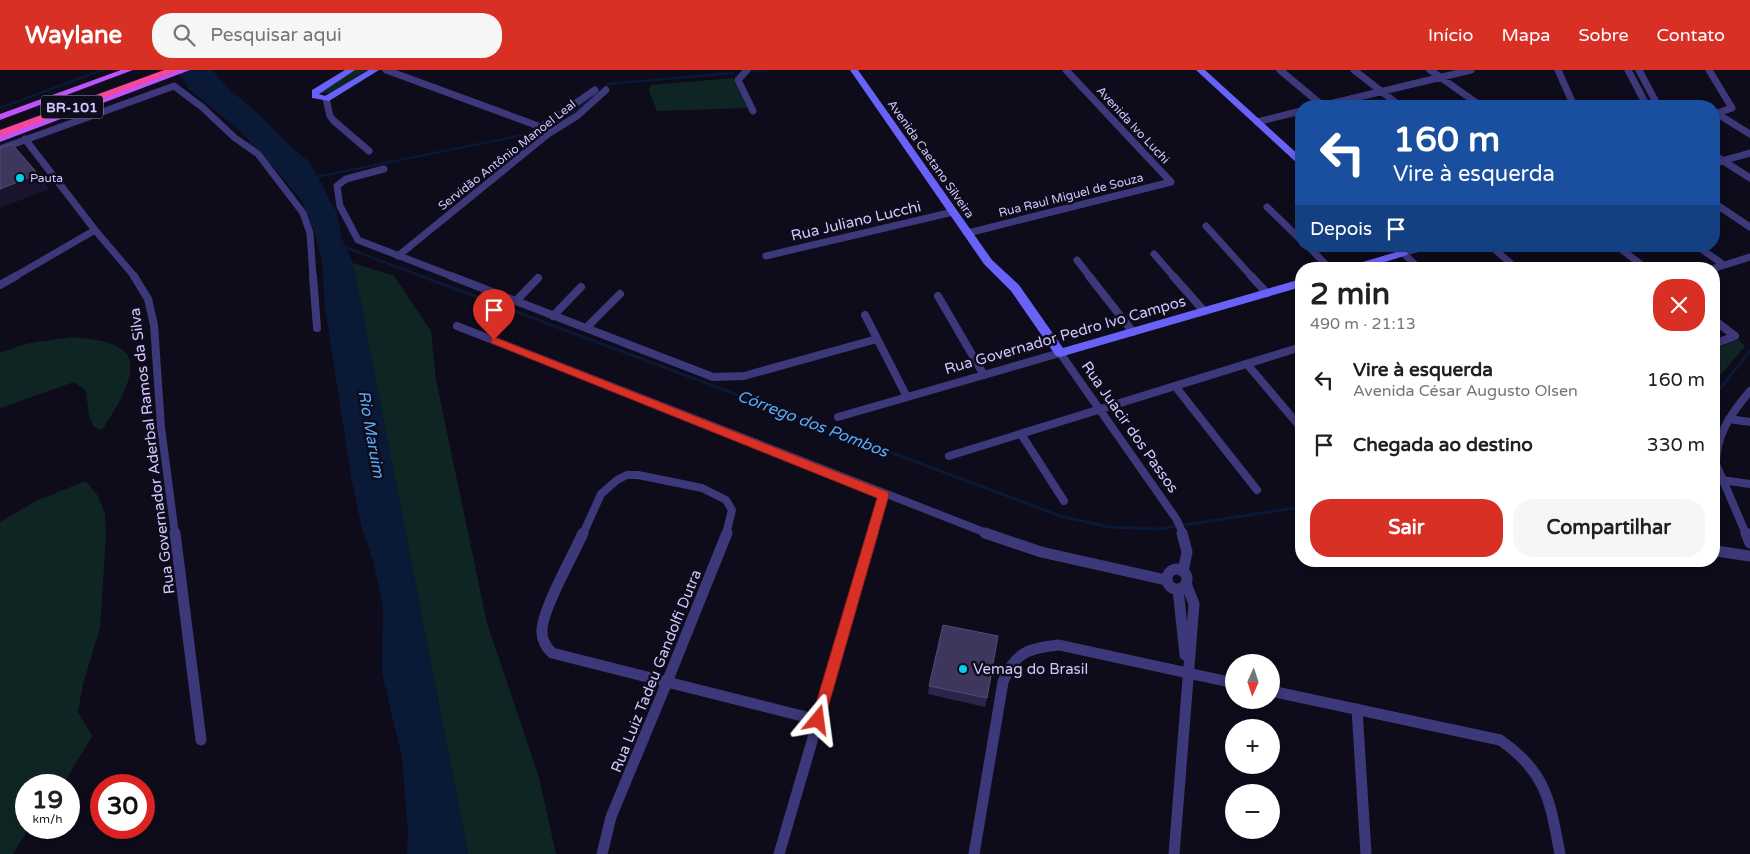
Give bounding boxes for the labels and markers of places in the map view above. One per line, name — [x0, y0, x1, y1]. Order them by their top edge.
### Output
place label: Pauta — [30, 171, 63, 185]
marker: Pauta — [14, 172, 26, 184]
pin — [473, 289, 515, 340]
place label: Vemag do Brasil — [973, 660, 1088, 678]
marker: Vemag do Brasil — [957, 663, 969, 675]

